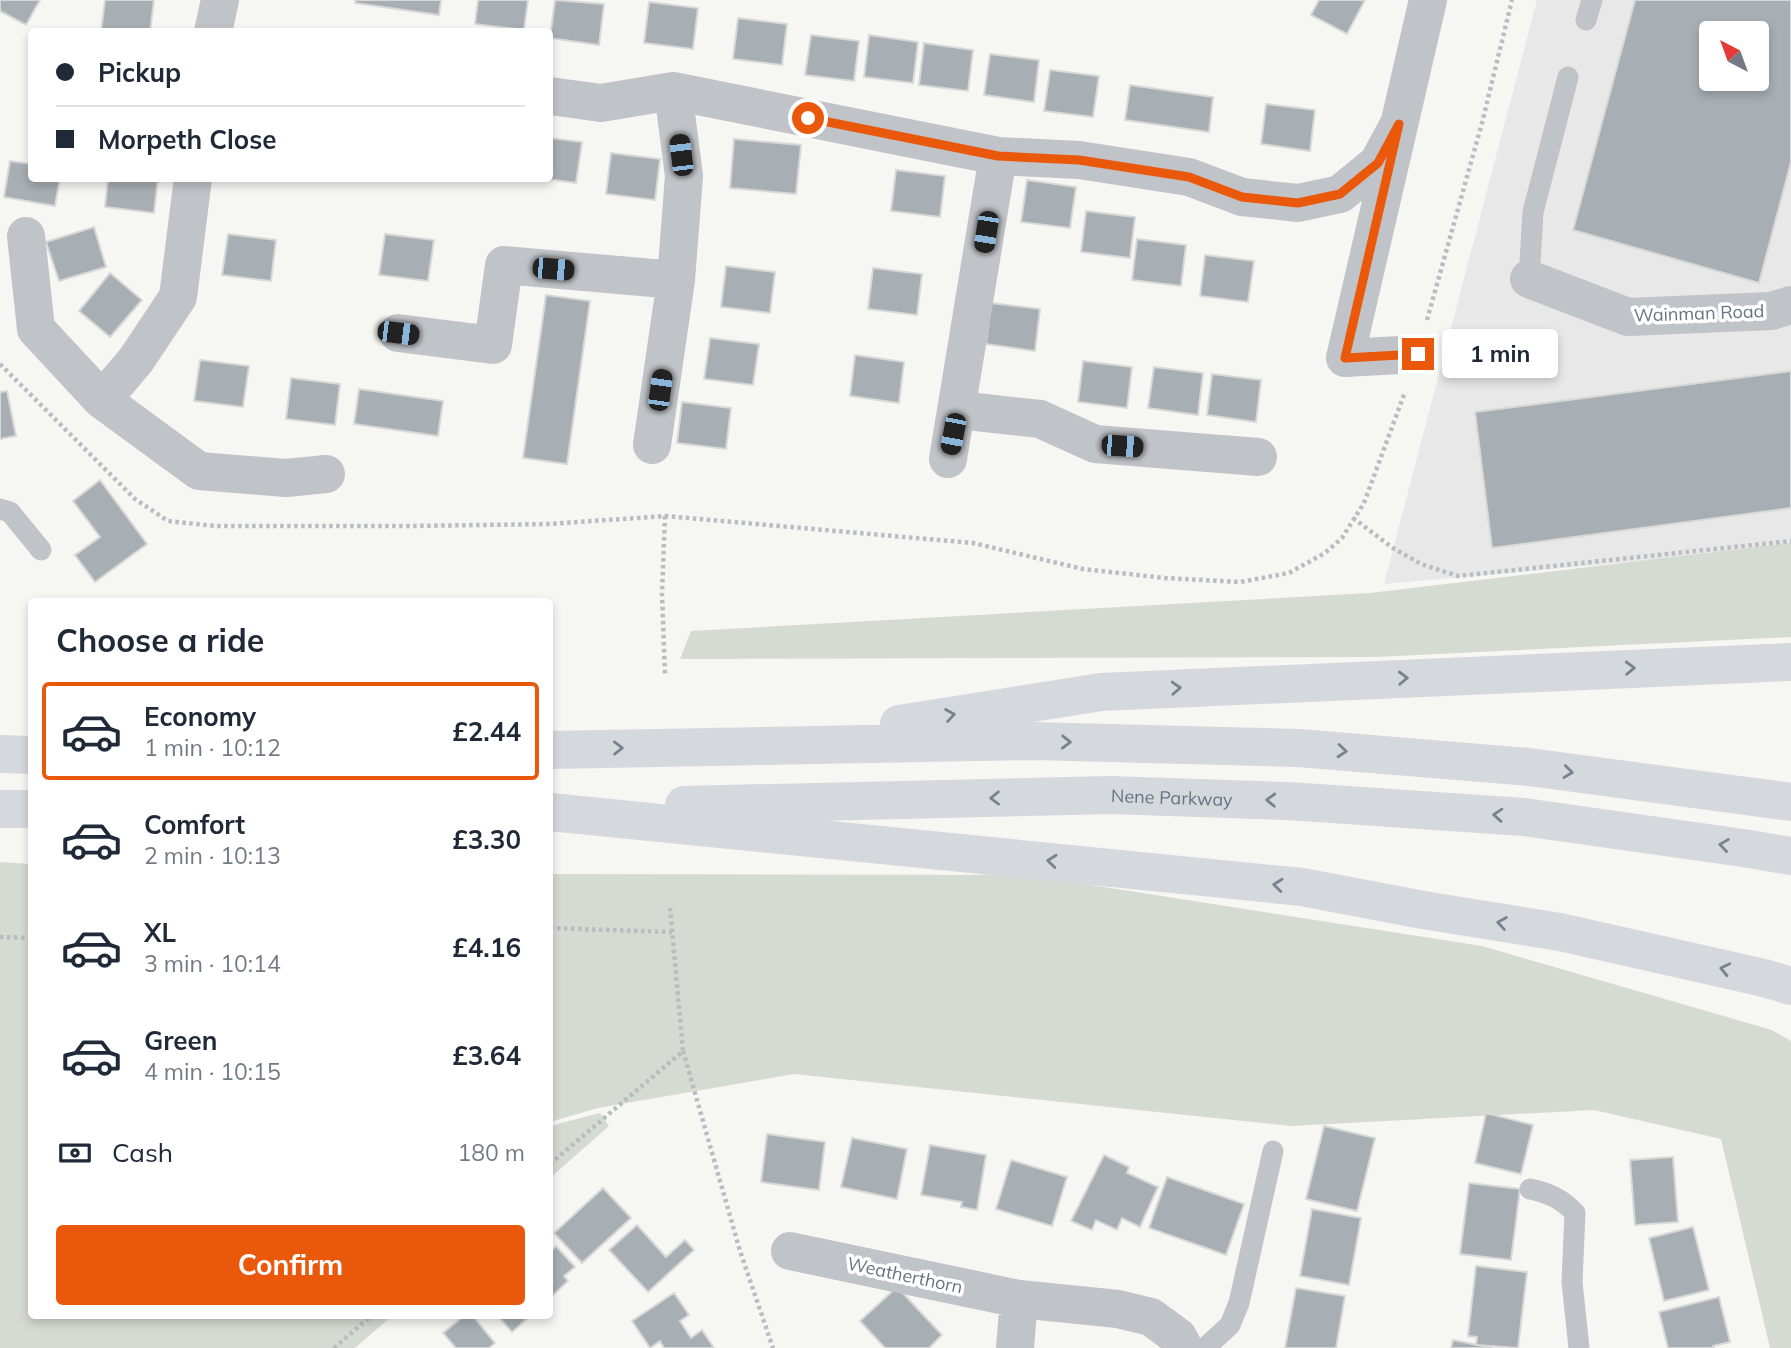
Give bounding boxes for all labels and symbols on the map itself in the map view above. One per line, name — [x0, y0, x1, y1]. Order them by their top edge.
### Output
north arrow — [1699, 21, 1769, 91]
route start — [792, 102, 824, 134]
car — [669, 133, 694, 177]
car — [973, 210, 1000, 254]
car — [532, 257, 575, 281]
street label: Wainman Road — [1633, 299, 1765, 327]
car — [376, 320, 421, 346]
callout: 1 min — [1442, 330, 1558, 378]
route end — [1402, 338, 1434, 370]
car — [647, 368, 674, 412]
car — [939, 411, 968, 457]
car — [1101, 434, 1144, 458]
one-way arrow — [1625, 661, 1636, 676]
one-way arrow — [1398, 670, 1409, 685]
one-way arrow — [1171, 681, 1182, 696]
one-way arrow — [944, 708, 956, 723]
one-way arrow — [1061, 734, 1071, 750]
one-way arrow — [612, 741, 623, 756]
one-way arrow — [1337, 743, 1348, 758]
one-way arrow — [1563, 764, 1574, 779]
street label: Nene Parkway — [1111, 784, 1233, 811]
one-way arrow — [989, 790, 1000, 805]
one-way arrow — [1265, 793, 1276, 808]
one-way arrow — [1492, 808, 1503, 823]
one-way arrow — [1718, 838, 1730, 853]
one-way arrow — [1046, 853, 1058, 868]
one-way arrow — [1272, 877, 1284, 892]
one-way arrow — [1496, 916, 1508, 931]
one-way arrow — [1719, 963, 1731, 977]
street label: Weatherthorn — [845, 1252, 965, 1298]

